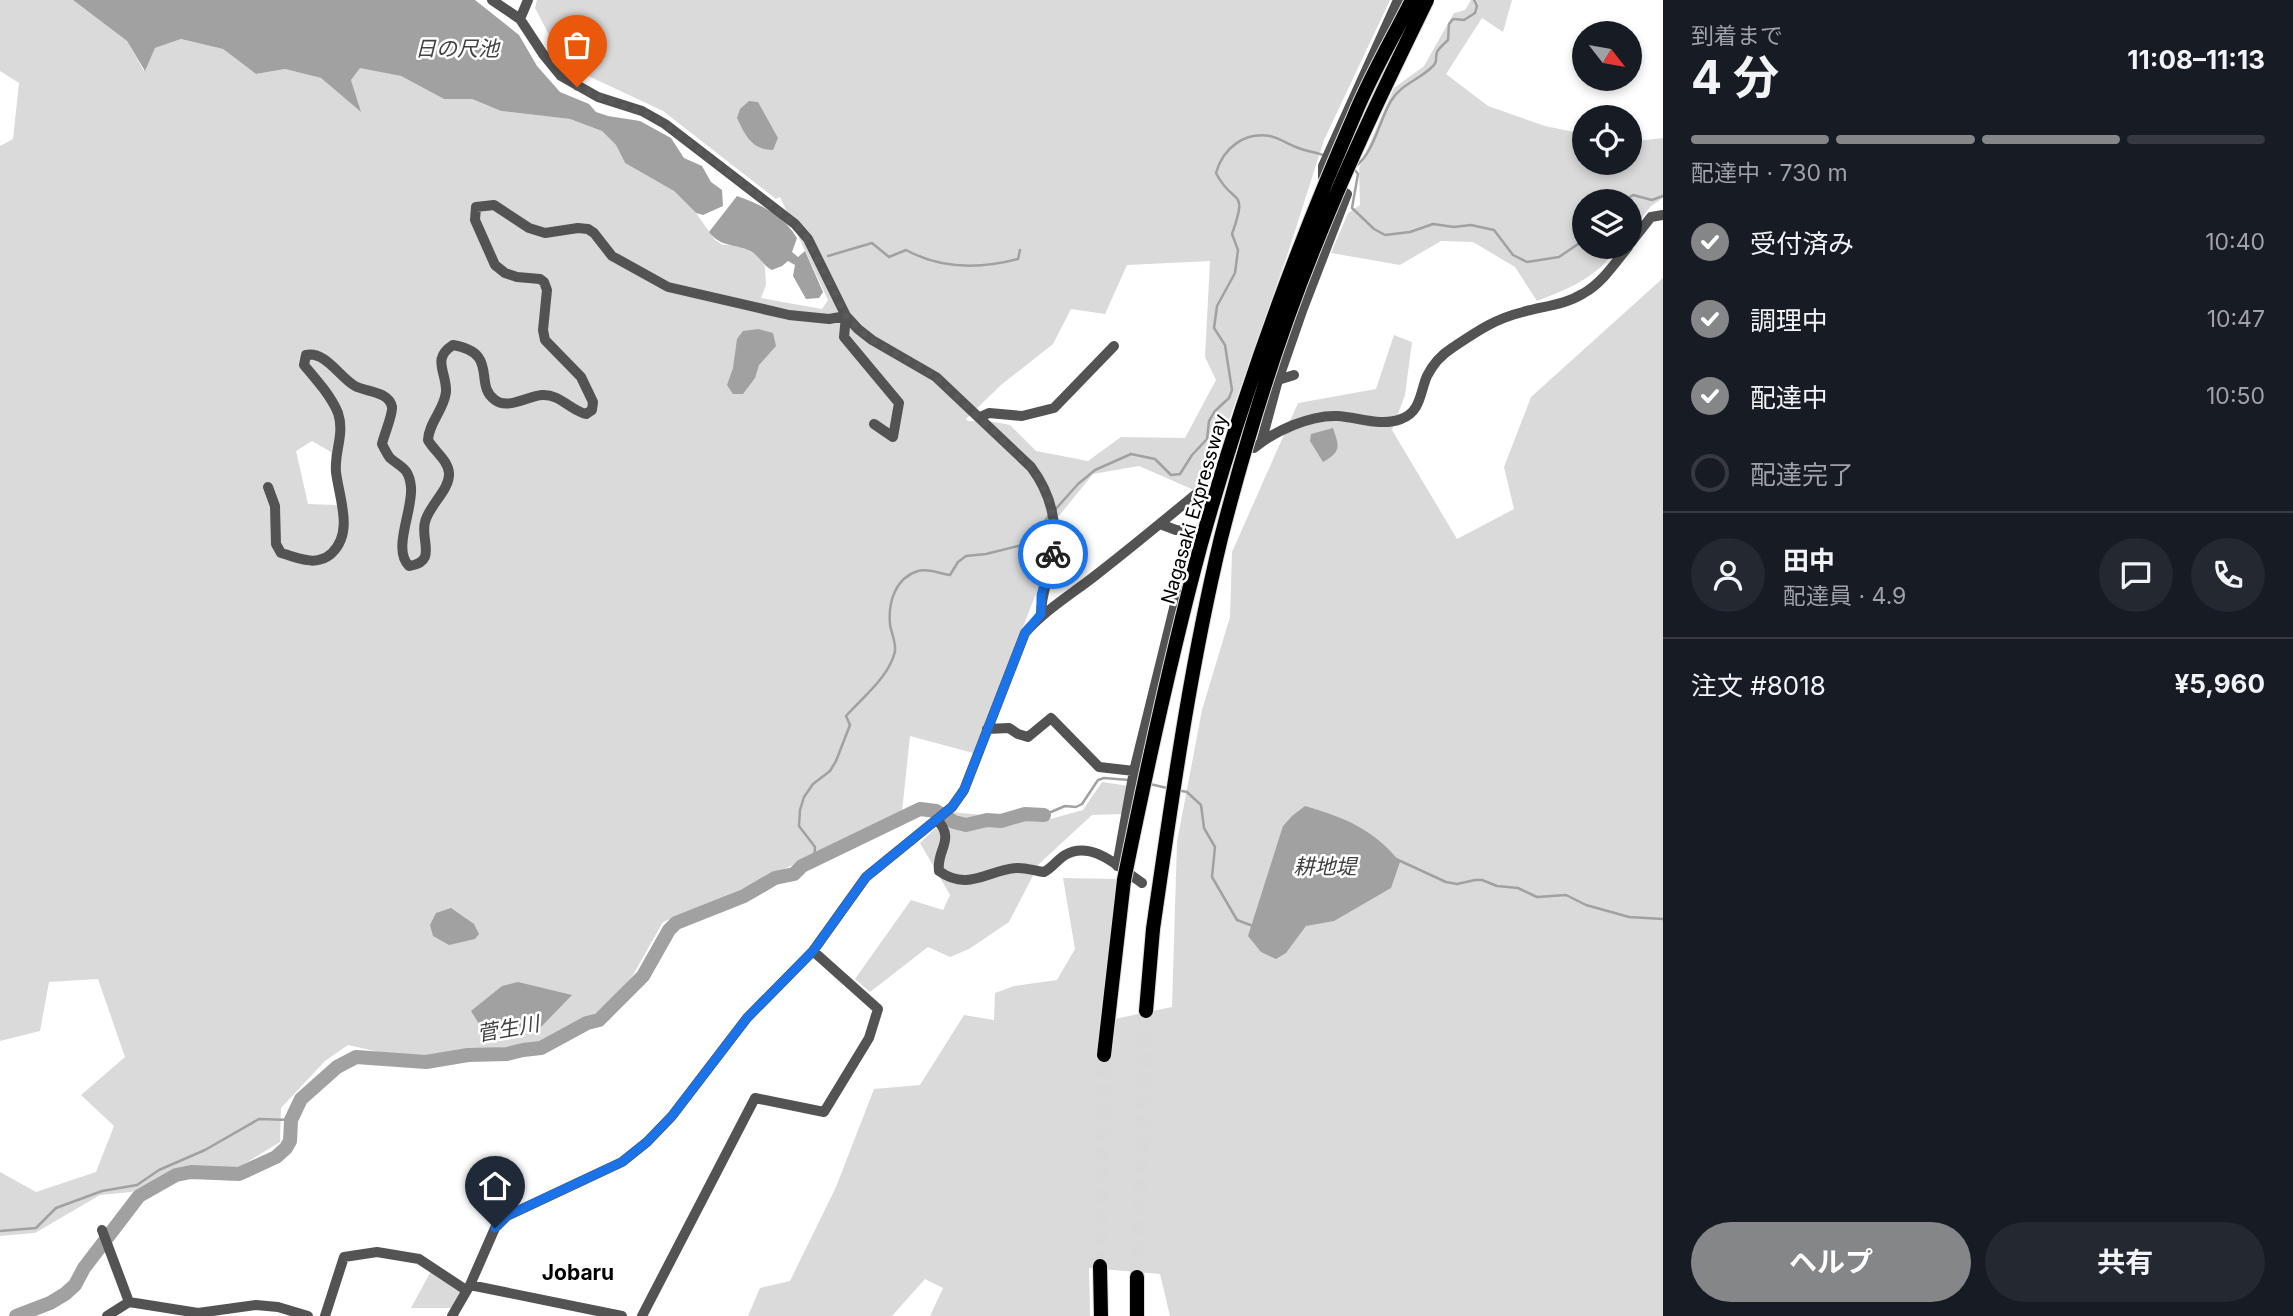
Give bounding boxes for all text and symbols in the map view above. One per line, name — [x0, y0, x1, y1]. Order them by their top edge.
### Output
pin — [547, 15, 607, 87]
north arrow — [1572, 21, 1642, 91]
map controls — [1572, 21, 1642, 259]
text: 到着まで — [1691, 22, 1783, 50]
icon: bag — [558, 26, 596, 64]
water label: 日の尺池 — [415, 36, 501, 61]
text: 11:08–11:13 — [2127, 44, 2265, 75]
text: 4 分 — [1691, 49, 1779, 105]
button: locate — [1572, 105, 1642, 175]
text: 配達中 · 730 m — [1691, 159, 1848, 187]
button: layers — [1572, 189, 1642, 259]
icon: check — [1691, 223, 1729, 261]
text: 受付済み — [1750, 228, 1854, 259]
text: 10:40 — [2205, 228, 2265, 256]
icon: check — [1691, 300, 1729, 338]
text: 調理中 — [1750, 305, 1828, 336]
text: 10:47 — [2207, 305, 2265, 333]
icon: check — [1691, 377, 1729, 415]
text: 配達中 — [1750, 382, 1828, 413]
text: 10:50 — [2206, 382, 2265, 410]
street label: Nagasaki Expressway — [1156, 411, 1233, 607]
text: 配達完了 — [1750, 459, 1854, 490]
courier — [1018, 519, 1088, 589]
icon: bike — [1034, 535, 1072, 573]
button: person — [1691, 538, 1765, 612]
button: chat — [2099, 538, 2173, 612]
button: phone — [2191, 538, 2265, 612]
text: 田中 — [1783, 545, 1835, 576]
text: 配達員 · 4.9 — [1783, 582, 1906, 610]
text: ¥5,960 — [2174, 668, 2265, 699]
text: 注文 #8018 — [1691, 670, 1826, 701]
water label: 耕地堤 — [1294, 854, 1358, 879]
water label: 菅生川 — [475, 1010, 543, 1046]
pin — [465, 1156, 525, 1228]
icon: home — [476, 1167, 514, 1205]
button: ヘルプ — [1691, 1222, 1971, 1302]
button: 共有 — [1985, 1222, 2265, 1302]
district label: Jobaru — [542, 1260, 614, 1285]

